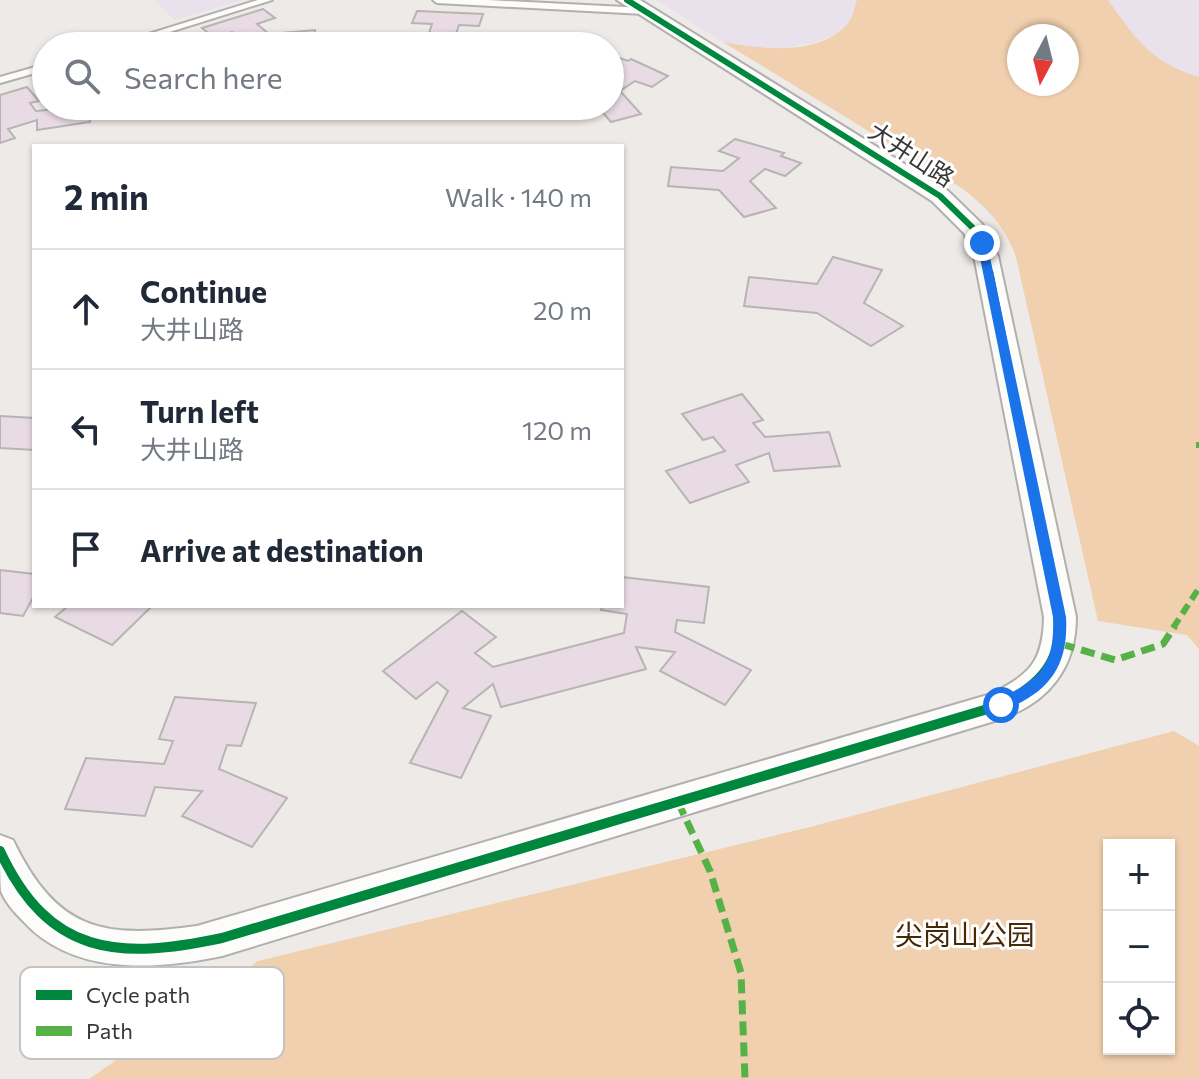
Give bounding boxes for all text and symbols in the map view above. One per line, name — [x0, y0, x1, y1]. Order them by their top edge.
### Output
north arrow — [1007, 24, 1079, 96]
search box — [32, 32, 624, 120]
icon: search — [60, 54, 104, 98]
text: Search here — [124, 58, 283, 95]
street label: 大井山路 — [864, 115, 960, 192]
text: 2 min — [64, 175, 149, 217]
text: Walk · 140 m — [445, 181, 592, 212]
route end — [964, 225, 1000, 261]
text: Continue — [140, 272, 267, 309]
icon: ahead — [64, 287, 108, 331]
text: 20 m — [533, 294, 592, 325]
text: 大井山路 — [140, 313, 244, 344]
text: Turn left — [140, 392, 259, 429]
icon: left — [64, 407, 108, 451]
text: 120 m — [522, 414, 592, 445]
text: 大井山路 — [140, 433, 244, 464]
icon: arrive — [64, 527, 108, 571]
text: Arrive at destination — [140, 531, 424, 568]
route start — [983, 687, 1019, 723]
map controls — [1103, 839, 1175, 1055]
button: + — [1103, 839, 1175, 911]
button: − — [1103, 911, 1175, 983]
park label: 尖岗山公园 — [895, 917, 1035, 951]
legend — [20, 967, 284, 1059]
text: Cycle path — [86, 981, 190, 1008]
button: locate — [1103, 983, 1175, 1055]
text: Path — [86, 1017, 133, 1044]

